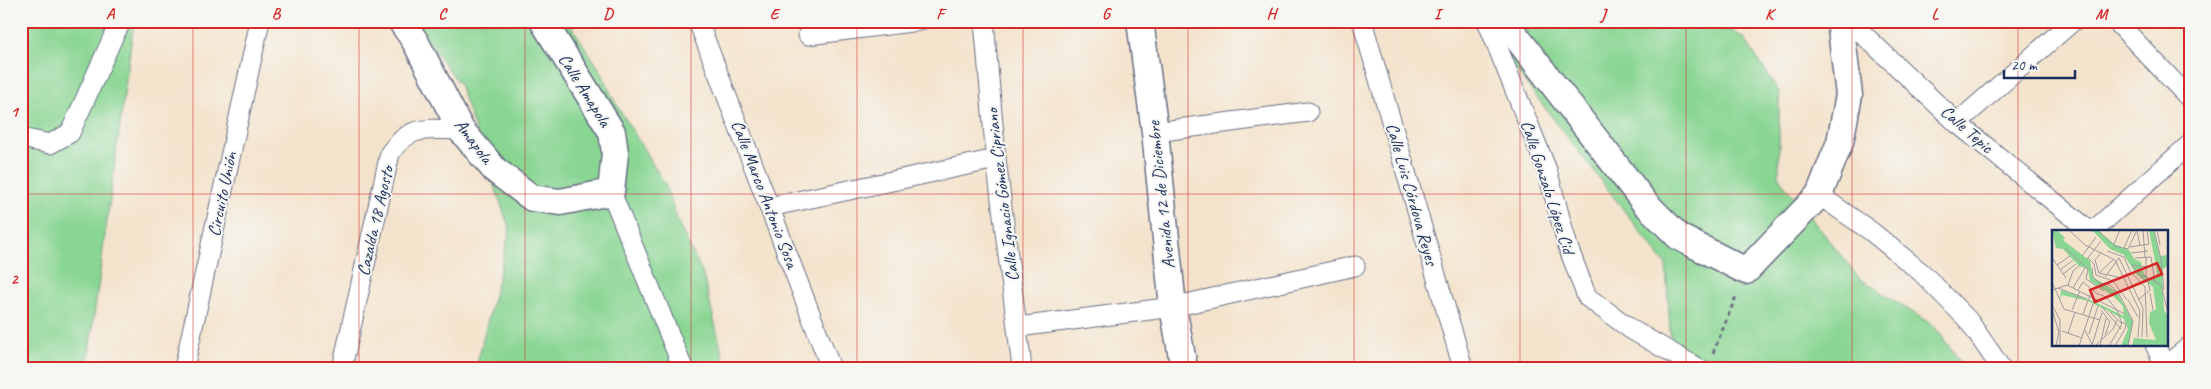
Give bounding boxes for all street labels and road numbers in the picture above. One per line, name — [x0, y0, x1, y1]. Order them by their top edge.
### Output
street label: Calle Amapola — [554, 49, 617, 132]
street label: Calle Tepic — [1936, 100, 1999, 159]
street label: Calle Ignacio Gómez Cipriano — [980, 106, 1024, 283]
street label: Amapola — [450, 114, 499, 169]
street label: Calle Marco Antonio Sosa — [727, 117, 804, 273]
street label: Calle Gonzalo López Cid — [1516, 118, 1581, 259]
street label: Avenida 12 de Diciembre — [1142, 119, 1180, 270]
street label: Calle Luis Córdova Reyes — [1381, 120, 1443, 269]
street label: Circuito Unión — [202, 149, 242, 238]
street label: Cazalda 18 Agosto — [352, 162, 399, 278]

